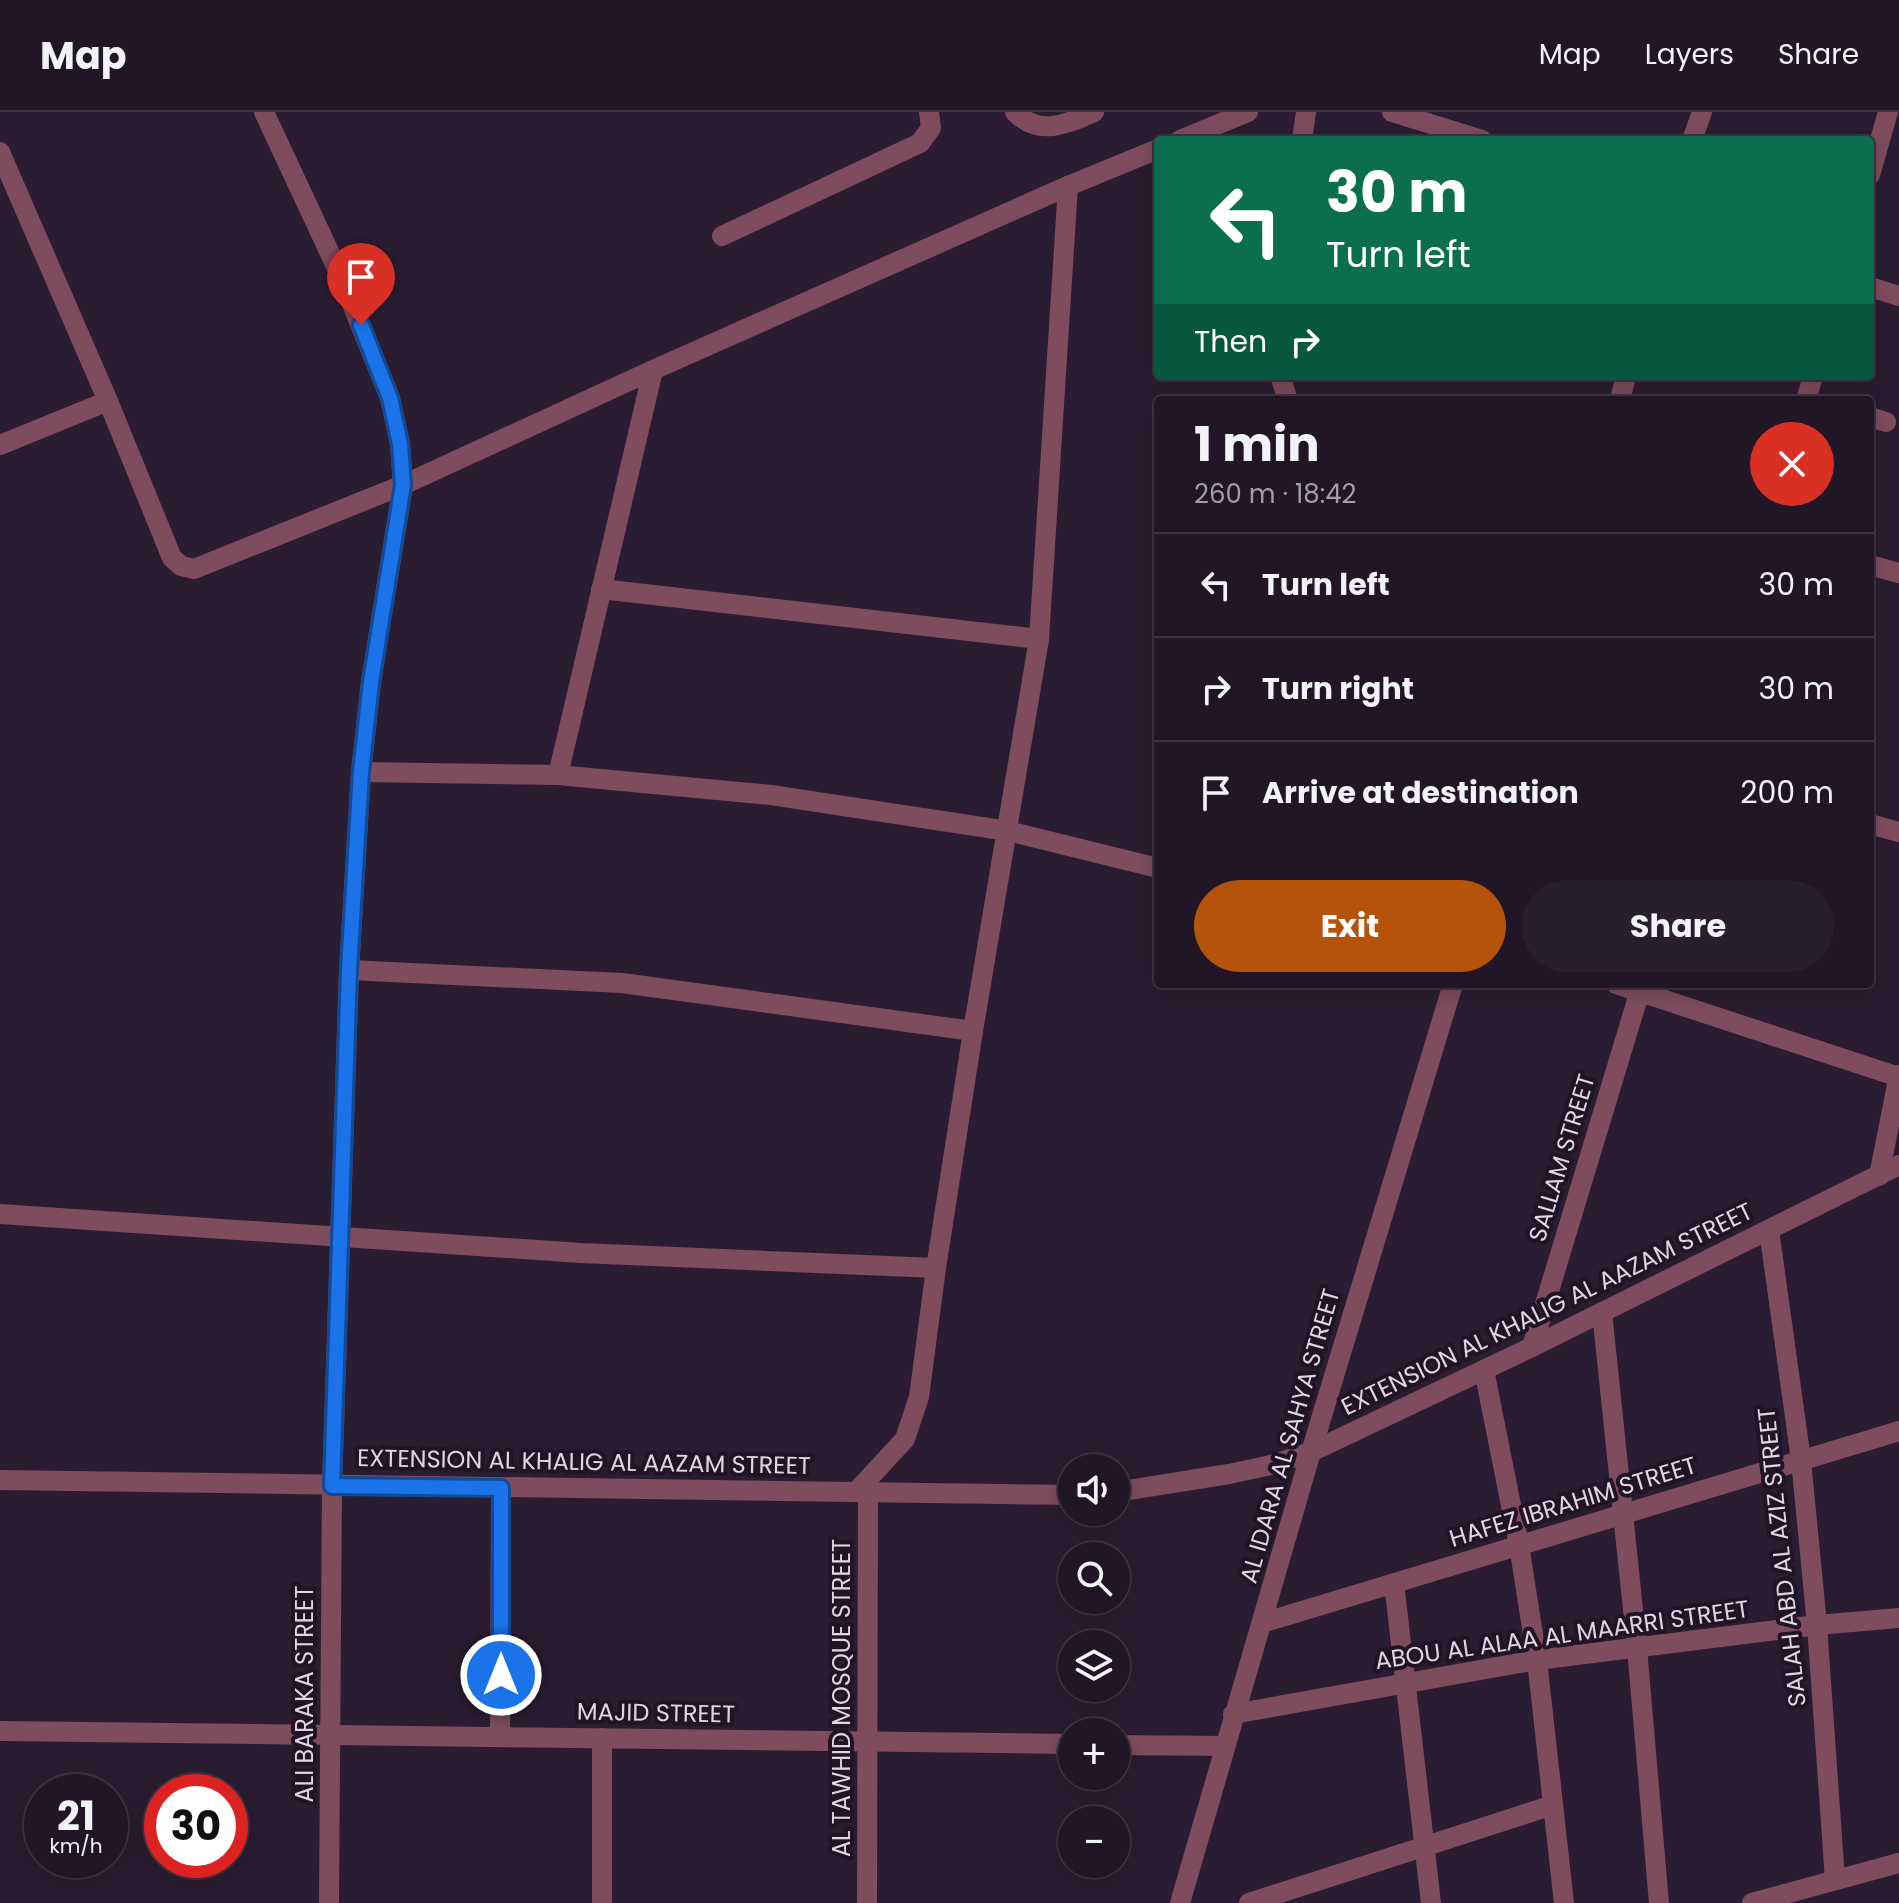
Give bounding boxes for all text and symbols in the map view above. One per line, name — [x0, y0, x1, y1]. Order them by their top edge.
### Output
text: Map — [40, 29, 127, 82]
text: Map — [1539, 35, 1601, 74]
text: Layers — [1645, 35, 1734, 74]
text: Share — [1778, 35, 1859, 74]
text: 30 m — [1326, 153, 1468, 232]
icon: left — [1194, 168, 1298, 272]
text: Turn left — [1326, 229, 1471, 280]
pin — [327, 243, 395, 325]
icon: arrive — [339, 255, 383, 299]
text: Then — [1194, 320, 1267, 363]
icon: right — [1283, 320, 1327, 364]
text: 1 min — [1194, 411, 1320, 478]
button: close — [1750, 422, 1834, 506]
text: 260 m · 18:42 — [1194, 476, 1356, 512]
icon: left — [1194, 563, 1238, 607]
text: Turn left — [1262, 563, 1390, 606]
text: 30 m — [1759, 563, 1834, 606]
icon: right — [1194, 667, 1238, 711]
text: Turn right — [1262, 667, 1414, 710]
text: 30 m — [1759, 667, 1834, 710]
icon: arrive — [1194, 771, 1238, 815]
text: Arrive at destination — [1262, 771, 1579, 814]
text: 200 m — [1740, 771, 1834, 814]
button: Exit — [1194, 880, 1506, 972]
button: Share — [1522, 880, 1834, 972]
street label: SALLAM STREET — [1520, 1070, 1603, 1246]
street label: EXTENSION AL KHALIG AL AAZAM STREET — [1336, 1194, 1758, 1423]
street label: AL IDARA AL SAHYA STREET — [1232, 1285, 1347, 1587]
street label: SALAH ABD AL AZIZ STREET — [1749, 1406, 1814, 1708]
street label: EXTENSION AL KHALIG AL AAZAM STREET — [357, 1441, 811, 1482]
street label: HAFEZ IBRAHIM STREET — [1445, 1448, 1700, 1555]
map controls — [1058, 1454, 1130, 1878]
button: sound — [1058, 1454, 1130, 1526]
street label: AL TAWHID MOSQUE STREET — [825, 1539, 858, 1857]
button: search — [1058, 1542, 1130, 1614]
street label: ALI BARAKA STREET — [288, 1586, 321, 1802]
street label: ABOU AL ALAA AL MAARRI STREET — [1373, 1592, 1751, 1677]
button: layers — [1058, 1630, 1130, 1702]
position arrow — [459, 1633, 543, 1717]
street label: MAJID STREET — [577, 1695, 735, 1730]
button: + — [1058, 1718, 1130, 1790]
speed limit sign: 30 — [144, 1774, 248, 1878]
text: 21 — [57, 1788, 95, 1844]
button: − — [1058, 1806, 1130, 1878]
text: km/h — [49, 1832, 103, 1860]

